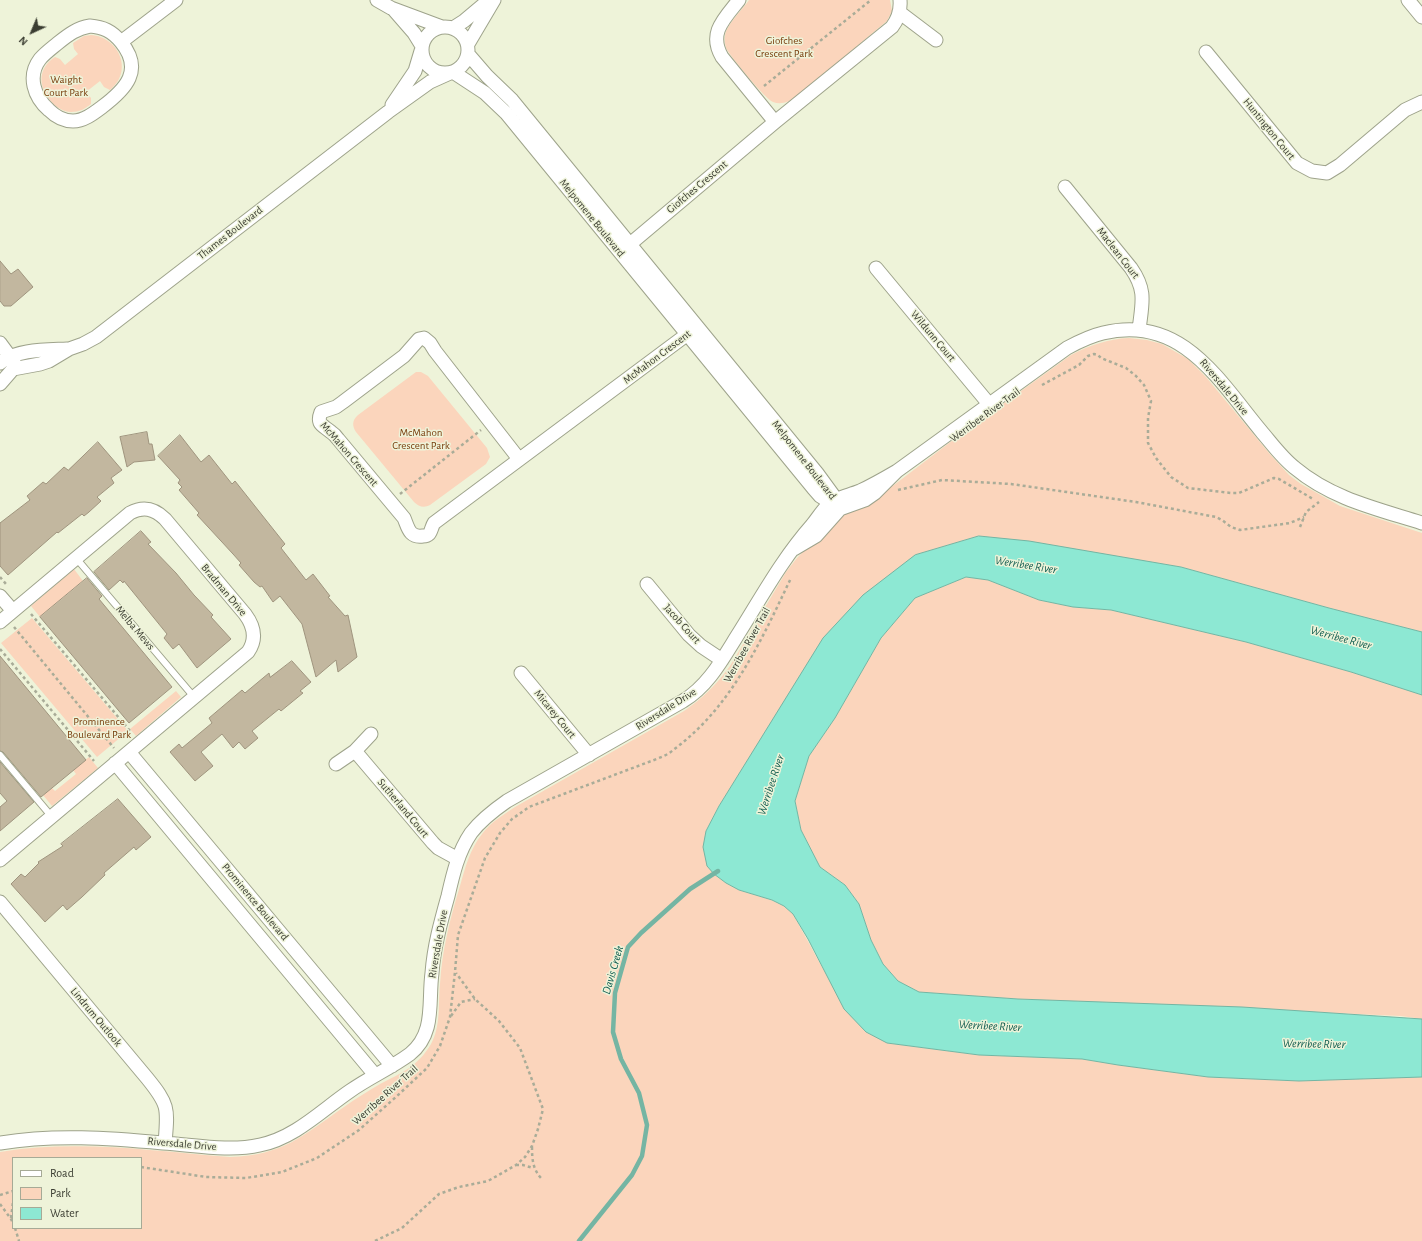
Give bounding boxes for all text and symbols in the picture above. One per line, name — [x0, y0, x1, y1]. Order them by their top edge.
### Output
north arrow — [12, 12, 52, 52]
text: N — [17, 34, 30, 48]
park label: Giofches Crescent Park — [755, 34, 813, 60]
park label: Waight Court Park — [44, 73, 88, 99]
street label: Huntington Court — [1240, 96, 1298, 162]
street label: Giofches Crescent — [664, 158, 730, 216]
street label: Melpomene Boulevard — [556, 176, 628, 260]
street label: Thames Boulevard — [195, 203, 265, 263]
street label: Maclean Court — [1094, 225, 1142, 281]
street label: Wildunn Court — [908, 308, 958, 364]
street label: McMahon Crescent — [620, 327, 694, 387]
street label: Riversdale Drive — [1197, 356, 1251, 418]
street label: Werribee River Trail — [947, 385, 1023, 445]
street label: Melpomene Boulevard — [769, 418, 839, 502]
street label: McMahon Crescent — [317, 419, 381, 489]
park label: McMahon Crescent Park — [392, 426, 450, 452]
water label: Werribee River — [994, 553, 1058, 577]
street label: Bradman Drive — [198, 561, 250, 619]
street label: Jacob Court — [661, 601, 703, 647]
street label: Melba Mews — [113, 603, 157, 653]
street label: Werribee River Trail — [721, 605, 773, 685]
water label: Werribee River — [1309, 623, 1373, 653]
street label: Riversdale Drive — [633, 685, 699, 733]
street label: Micarey Court — [531, 687, 579, 741]
park label: Prominence Boulevard Park — [67, 715, 131, 741]
water label: Werribee River — [754, 753, 788, 817]
street label: Sutherland Court — [374, 776, 432, 840]
street label: Prominence Boulevard — [219, 861, 291, 943]
street label: Riversdale Drive — [425, 909, 451, 979]
water label: Davis Creek — [599, 944, 627, 996]
street label: Lindrum Outlook — [68, 985, 124, 1049]
water label: Werribee River — [958, 1017, 1022, 1035]
water label: Werribee River — [1283, 1036, 1345, 1052]
street label: Werribee River Trail — [349, 1062, 421, 1128]
street label: Riversdale Drive — [147, 1134, 217, 1154]
legend — [12, 1157, 142, 1229]
text: Road — [50, 1167, 74, 1179]
text: Park — [50, 1187, 71, 1199]
text: Water — [50, 1207, 79, 1219]

